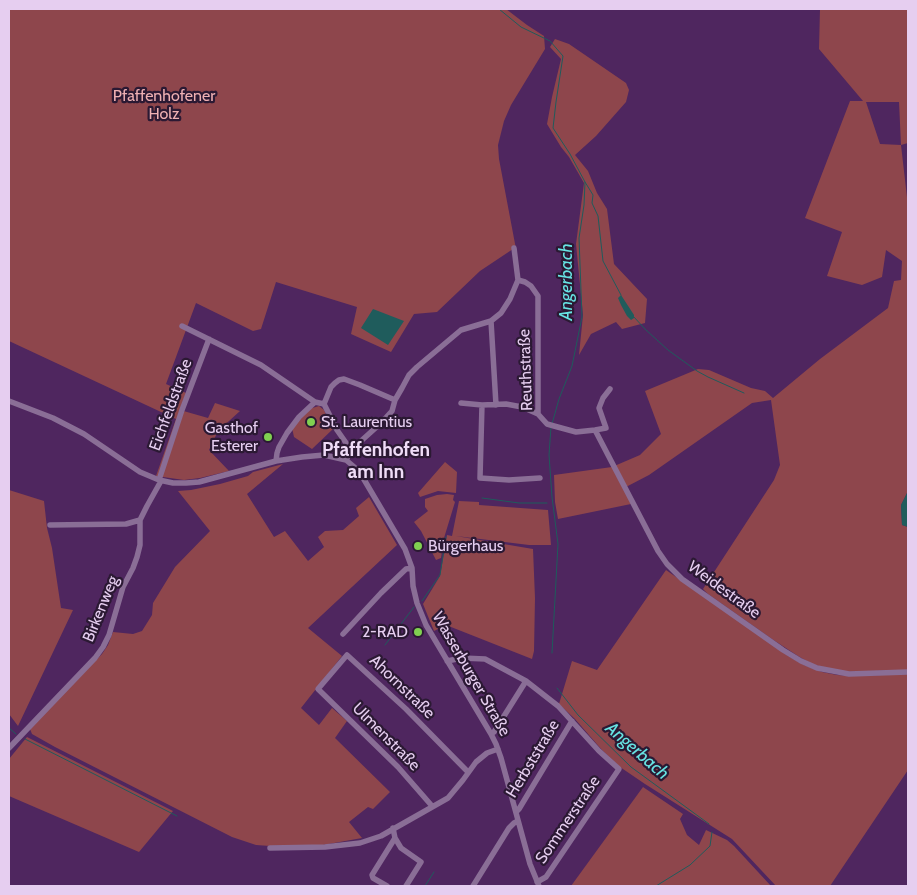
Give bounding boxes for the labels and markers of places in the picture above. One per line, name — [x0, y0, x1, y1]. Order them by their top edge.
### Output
place label: St. Laurentius — [321, 412, 412, 432]
marker: St. Laurentius — [305, 416, 317, 428]
place label: Gasthof Esterer — [205, 418, 258, 456]
marker: Gasthof Esterer — [262, 431, 274, 443]
place label: Bürgerhaus — [428, 536, 503, 556]
marker: Bürgerhaus — [412, 540, 424, 552]
place label: 2-RAD — [362, 622, 408, 642]
marker: 2-RAD — [412, 626, 424, 638]

